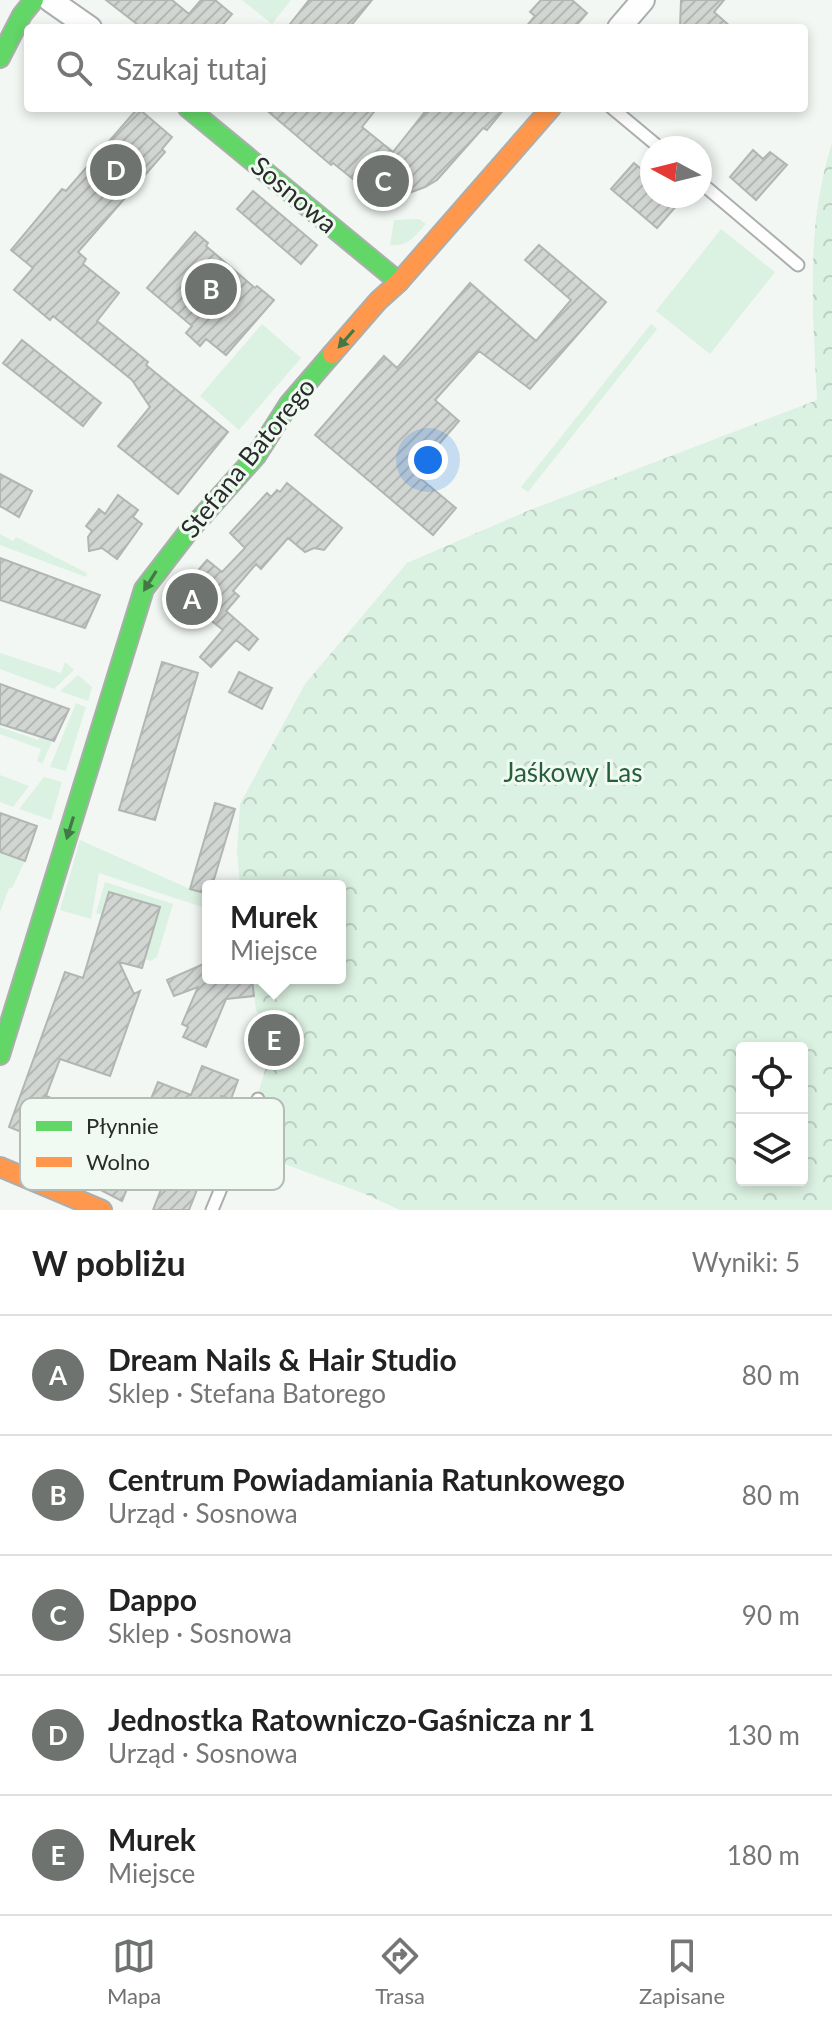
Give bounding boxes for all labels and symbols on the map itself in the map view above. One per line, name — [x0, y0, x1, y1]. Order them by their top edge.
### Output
north arrow — [640, 136, 712, 208]
pin: D — [90, 140, 142, 200]
street label: Sosnowa — [245, 149, 344, 239]
pin: C — [357, 151, 409, 211]
pin: B — [185, 259, 237, 319]
one-way arrow — [338, 328, 355, 348]
street label: Stefana Batorego — [173, 371, 321, 544]
your location — [408, 440, 448, 480]
pin: A — [166, 569, 218, 629]
one-way arrow — [143, 570, 157, 592]
park label: Jaśkowy Las — [503, 756, 643, 788]
one-way arrow — [64, 816, 76, 840]
pin: E — [248, 1010, 300, 1070]
legend — [20, 1098, 284, 1190]
text: Płynnie — [86, 1112, 159, 1139]
text: Wolno — [86, 1148, 150, 1175]

